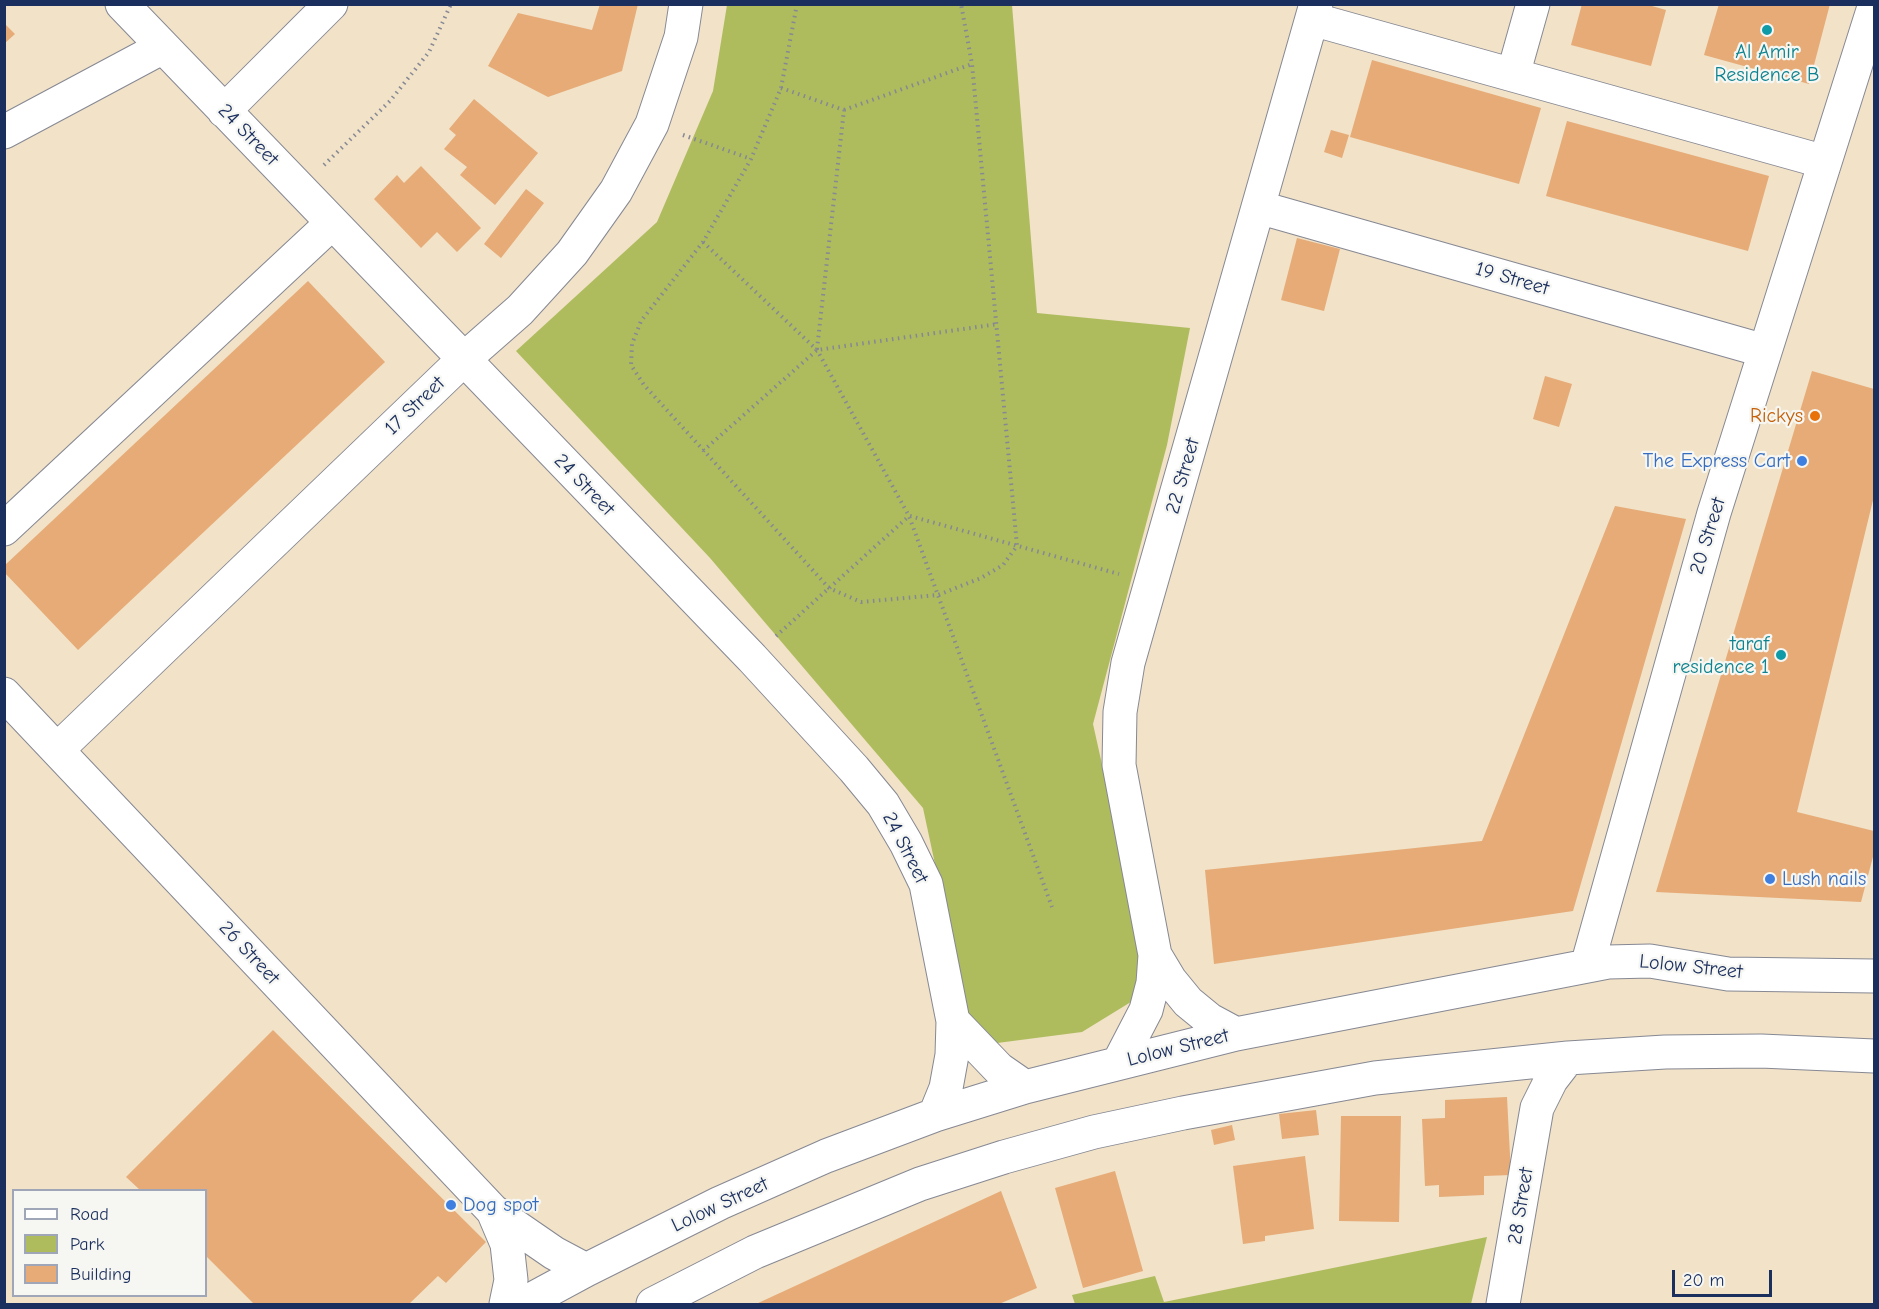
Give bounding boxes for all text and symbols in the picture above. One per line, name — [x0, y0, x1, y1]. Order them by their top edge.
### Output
marker: Al Amir Residence B — [1760, 23, 1774, 37]
place label: Al Amir Residence B — [1715, 40, 1819, 87]
street label: 24 Street — [213, 99, 283, 171]
street label: 19 Street — [1473, 257, 1551, 301]
street label: 17 Street — [380, 372, 450, 440]
place label: Rickys — [1750, 404, 1803, 428]
marker: Rickys — [1808, 409, 1822, 423]
street label: 22 Street — [1161, 435, 1205, 517]
street label: 24 Street — [549, 449, 619, 521]
place label: The Express Cart — [1643, 449, 1790, 473]
marker: The Express Cart — [1795, 454, 1809, 468]
street label: 20 Street — [1685, 495, 1731, 577]
place label: taraf residence 1 — [1673, 632, 1769, 679]
marker: taraf residence 1 — [1774, 648, 1788, 662]
street label: 24 Street — [877, 808, 933, 888]
place label: Lush nails — [1782, 867, 1866, 891]
marker: Lush nails — [1763, 872, 1777, 886]
street label: 26 Street — [214, 916, 284, 990]
street label: Lolow Street — [1638, 950, 1744, 984]
street label: Lolow Street — [1125, 1024, 1231, 1072]
street label: 28 Street — [1503, 1166, 1539, 1246]
street label: Lolow Street — [668, 1172, 772, 1238]
legend — [12, 1189, 207, 1297]
place label: Dog spot — [463, 1193, 538, 1217]
marker: Dog spot — [444, 1198, 458, 1212]
text: Road — [70, 1204, 109, 1225]
text: Park — [70, 1234, 104, 1255]
scale bar — [1675, 1258, 1776, 1296]
text: Building — [70, 1264, 132, 1285]
text: 20 m — [1683, 1270, 1724, 1291]

